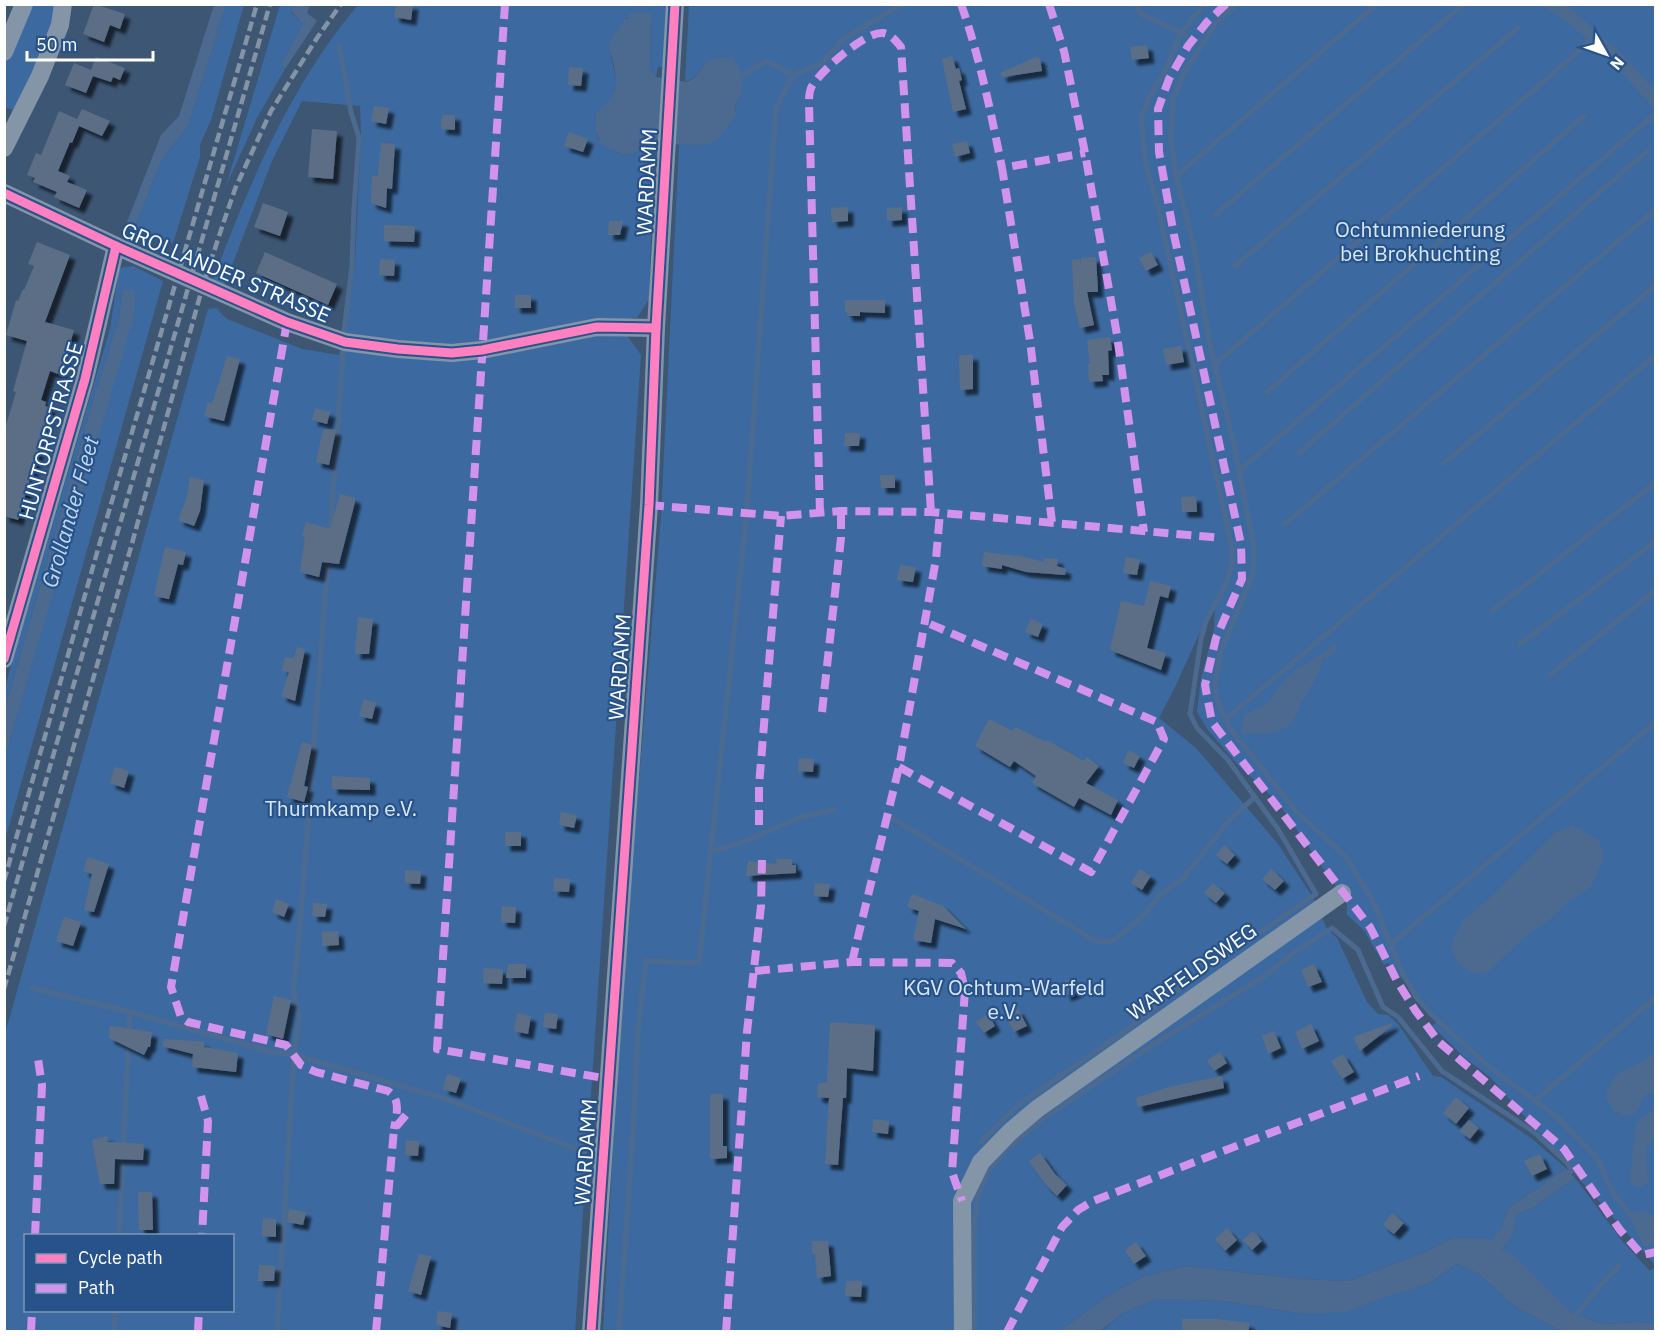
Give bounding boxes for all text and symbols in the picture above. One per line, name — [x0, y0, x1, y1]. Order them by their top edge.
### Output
scale bar — [27, 24, 153, 62]
north arrow — [1576, 24, 1636, 84]
text: 50 m — [36, 33, 78, 56]
text: N — [1606, 53, 1629, 75]
street label: WARDAMM — [629, 128, 663, 236]
street label: GROLLANDER STRASSE — [118, 215, 335, 329]
park label: Ochtumniederung bei Brokhuchting — [1335, 215, 1505, 267]
street label: HUNTORPSTRASSE — [11, 339, 89, 523]
water label: Grollander Fleet — [34, 432, 105, 591]
street label: WARDAMM — [601, 613, 637, 721]
park label: Thurmkamp e.V. — [265, 794, 417, 822]
street label: WARFELDSWEG — [1121, 916, 1262, 1026]
park label: KGV Ochtum-Warfeld e.V. — [903, 973, 1105, 1025]
street label: WARDAMM — [567, 1098, 603, 1206]
legend — [24, 1234, 234, 1312]
text: Cycle path — [78, 1246, 163, 1269]
text: Path — [78, 1276, 115, 1299]

